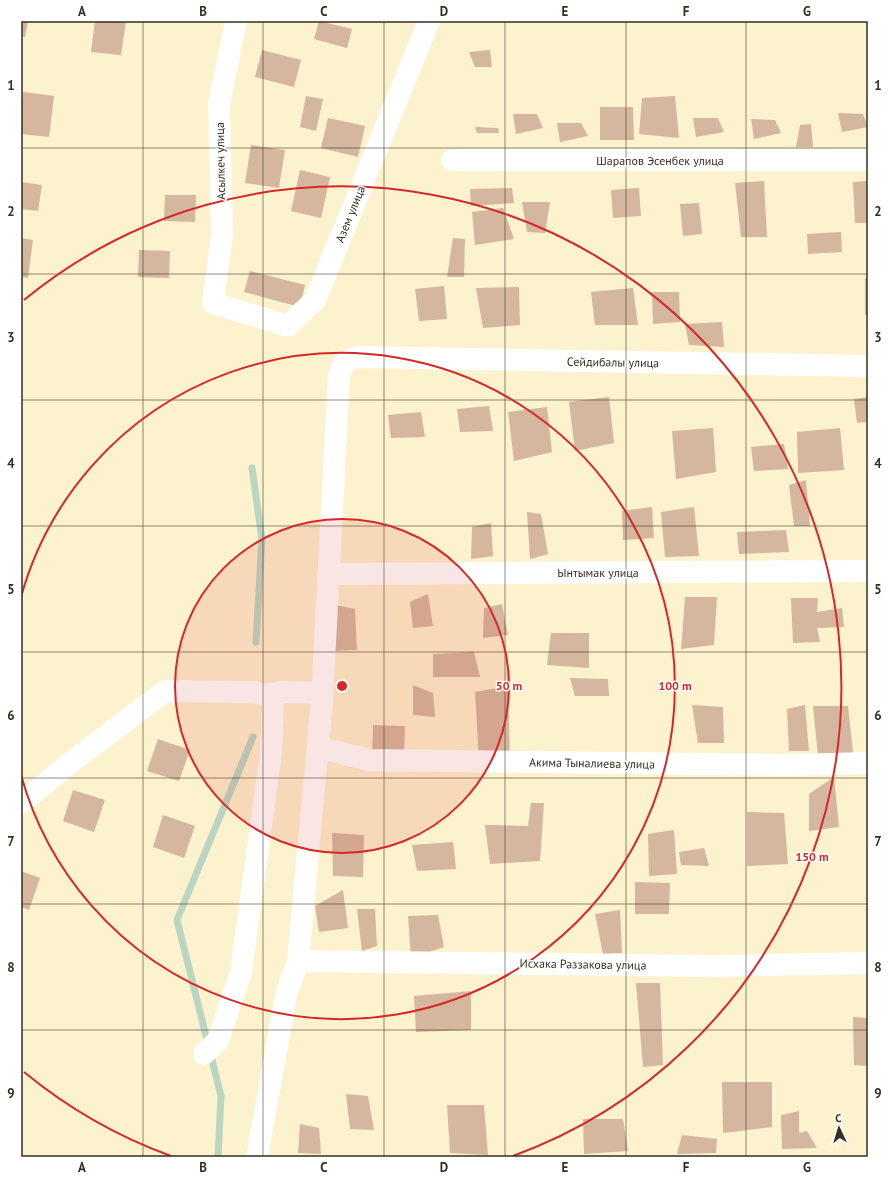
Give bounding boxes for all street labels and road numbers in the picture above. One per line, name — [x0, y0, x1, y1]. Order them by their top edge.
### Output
street label: Асылкеч улица — [212, 122, 228, 200]
street label: Шарапов Эсенбек улица — [596, 153, 724, 168]
street label: Азем улица — [332, 183, 368, 245]
street label: Сейдибалы улица — [567, 354, 659, 370]
street label: Ынтымак улица — [557, 565, 639, 580]
street label: Акима Тыналиева улица — [529, 754, 655, 772]
street label: Исхака Раззакова улица — [519, 955, 647, 973]

